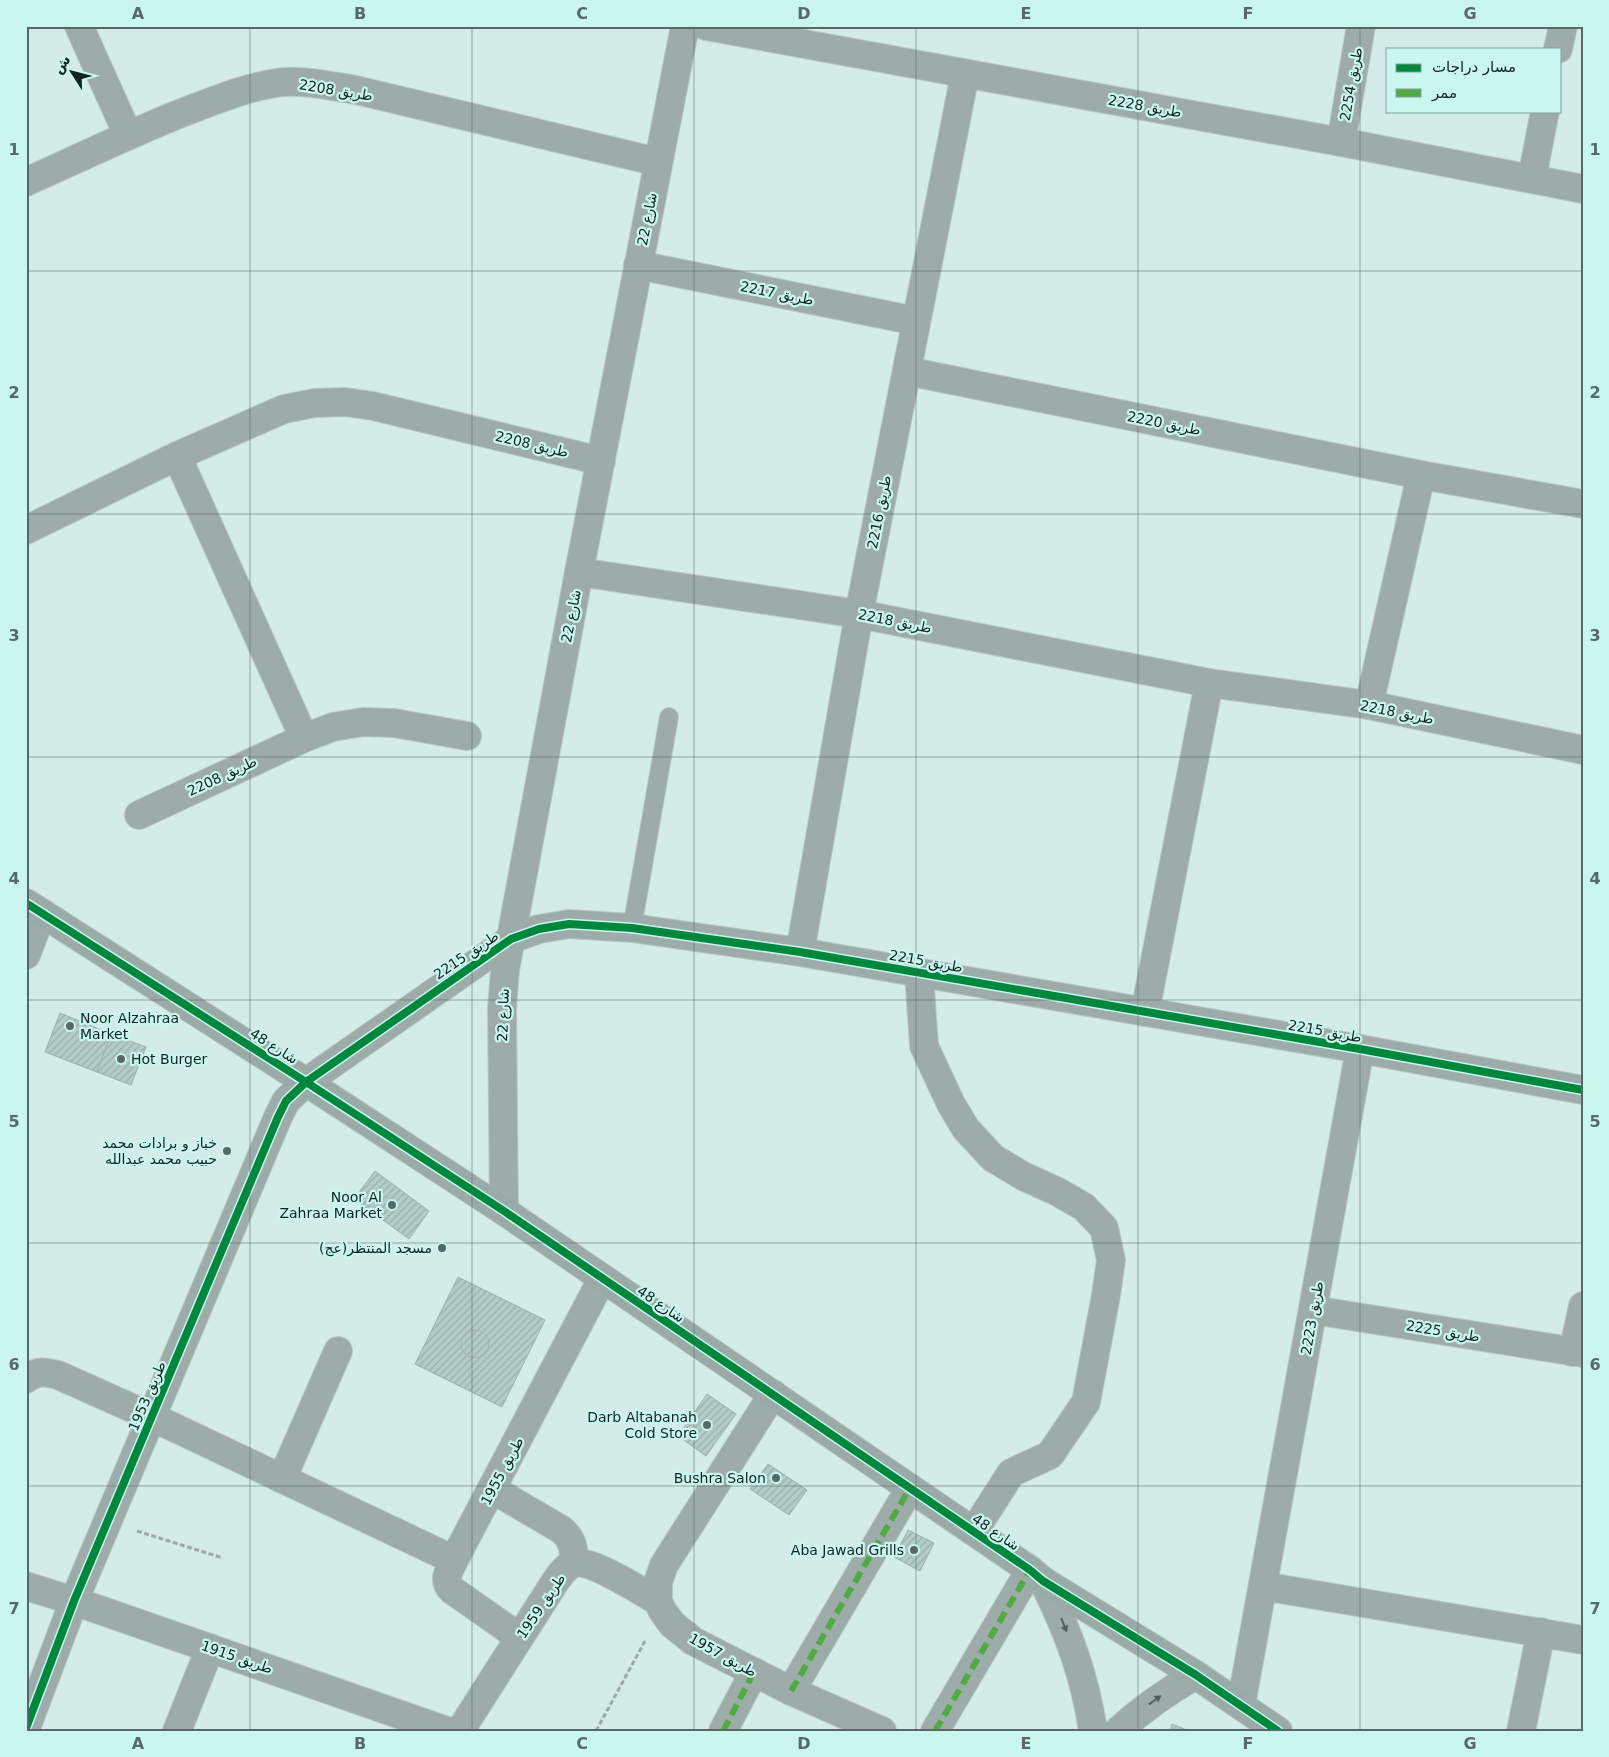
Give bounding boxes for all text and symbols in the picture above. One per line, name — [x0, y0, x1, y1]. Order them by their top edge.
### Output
text: A — [132, 4, 145, 23]
text: B — [354, 4, 366, 23]
text: C — [576, 4, 588, 23]
text: D — [797, 4, 811, 23]
text: E — [1021, 4, 1031, 23]
text: F — [1243, 4, 1253, 23]
text: G — [1463, 4, 1477, 23]
street label: طريق 2254 — [1337, 46, 1366, 122]
north arrow — [48, 48, 98, 98]
legend — [1386, 48, 1562, 112]
text: ش — [49, 52, 74, 77]
text: مسار دراجات — [1432, 58, 1516, 76]
street label: طريق 2208 — [298, 76, 374, 105]
text: ممر — [1431, 84, 1457, 102]
street label: طريق 2228 — [1107, 92, 1183, 121]
text: 1 — [8, 140, 20, 159]
text: 1 — [1589, 140, 1601, 159]
street label: شارع 22 — [634, 191, 661, 247]
street label: طريق 2217 — [739, 278, 815, 309]
text: 2 — [8, 383, 20, 402]
text: 2 — [1589, 383, 1601, 402]
street label: طريق 2220 — [1126, 408, 1202, 439]
street label: طريق 2208 — [494, 428, 570, 461]
street label: طريق 2216 — [864, 474, 895, 550]
street label: شارع 22 — [558, 588, 585, 644]
street label: طريق 2218 — [857, 606, 933, 637]
text: 3 — [8, 626, 20, 645]
text: 3 — [1589, 626, 1601, 645]
street label: طريق 2218 — [1359, 697, 1435, 728]
street label: طريق 2208 — [185, 753, 260, 800]
text: 4 — [8, 869, 20, 888]
text: 4 — [1589, 869, 1601, 888]
street label: طريق 2215 — [431, 928, 502, 983]
street label: طريق 2215 — [888, 947, 964, 976]
street label: شارع 22 — [494, 988, 513, 1042]
place label: Noor Alzahraa Market — [80, 1010, 179, 1042]
street label: طريق 2215 — [1287, 1017, 1363, 1046]
marker: Noor Alzahraa Market — [64, 1020, 76, 1032]
street label: شارع 48 — [247, 1025, 301, 1068]
place label: Hot Burger — [131, 1051, 208, 1067]
marker: Hot Burger — [115, 1053, 127, 1065]
text: 5 — [8, 1112, 20, 1131]
text: 5 — [1589, 1112, 1601, 1131]
place label: خباز و برادات محمد حبيب محمد عبدالله — [102, 1135, 217, 1167]
marker: خباز و برادات محمد حبيب محمد عبدالله — [221, 1145, 233, 1157]
place label: Noor Al Zahraa Market — [279, 1189, 382, 1221]
marker: Noor Al Zahraa Market — [386, 1199, 398, 1211]
place label: مسجد المنتظر(عج) — [319, 1240, 432, 1257]
marker: مسجد المنتظر(عج) — [436, 1242, 448, 1254]
street label: طريق 2223 — [1298, 1280, 1327, 1356]
street label: شارع 48 — [634, 1282, 688, 1326]
street label: طريق 2225 — [1405, 1317, 1481, 1346]
text: 6 — [8, 1355, 20, 1374]
text: 6 — [1589, 1355, 1601, 1374]
street label: طريق 1953 — [125, 1359, 170, 1434]
place label: Darb Altabanah Cold Store — [587, 1409, 697, 1441]
marker: Darb Altabanah Cold Store — [701, 1419, 713, 1431]
street label: طريق 1955 — [477, 1434, 527, 1508]
place label: Bushra Salon — [674, 1470, 766, 1486]
marker: Bushra Salon — [770, 1472, 782, 1484]
street label: شارع 48 — [969, 1510, 1023, 1554]
place label: Aba Jawad Grills — [791, 1542, 904, 1558]
marker: Aba Jawad Grills — [908, 1544, 920, 1556]
street label: طريق 1959 — [514, 1571, 569, 1642]
text: 7 — [8, 1599, 20, 1618]
text: 7 — [1589, 1599, 1601, 1618]
one-way arrow — [1061, 1618, 1068, 1633]
street label: طريق 1957 — [686, 1630, 759, 1681]
street label: طريق 1915 — [199, 1637, 275, 1678]
one-way arrow — [1148, 1695, 1162, 1705]
text: A — [132, 1734, 145, 1753]
text: B — [354, 1734, 366, 1753]
text: C — [576, 1734, 588, 1753]
text: D — [797, 1734, 811, 1753]
text: E — [1021, 1734, 1031, 1753]
text: F — [1243, 1734, 1253, 1753]
text: G — [1463, 1734, 1477, 1753]

